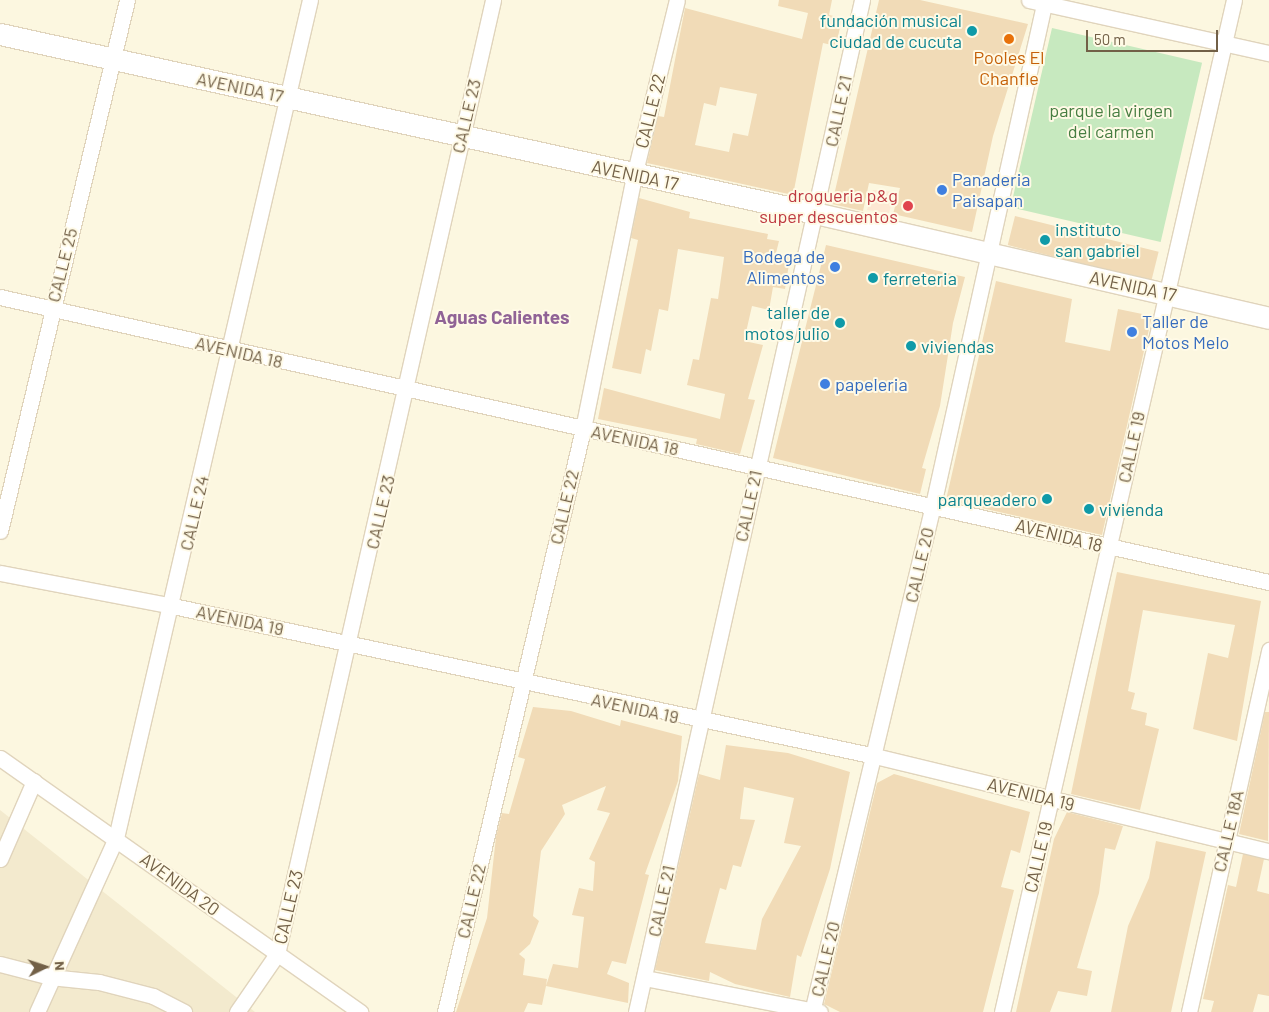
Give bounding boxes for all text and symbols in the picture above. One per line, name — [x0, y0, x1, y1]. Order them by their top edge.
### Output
place label: fundación musical ciudad de cucuta — [820, 10, 962, 52]
scale bar — [1089, 20, 1222, 52]
marker: fundación musical ciudad de cucuta — [966, 25, 978, 37]
text: 50 m — [1094, 30, 1126, 48]
marker: Pooles El Chanfle — [1003, 33, 1015, 45]
place label: Pooles El Chanfle — [974, 47, 1044, 90]
street label: AVENIDA 17 — [195, 67, 285, 107]
street label: CALLE 22 — [630, 71, 670, 151]
street label: CALLE 21 — [820, 73, 856, 149]
street label: CALLE 23 — [447, 77, 485, 155]
park label: parque la virgen del carmen — [1049, 100, 1173, 142]
street label: AVENIDA 17 — [590, 155, 680, 195]
place label: Panaderia Paisapan — [952, 169, 1030, 212]
marker: Panaderia Paisapan — [936, 184, 948, 196]
place label: drogueria p&g super descuentos — [759, 185, 898, 228]
marker: drogueria p&g super descuentos — [902, 200, 914, 212]
place label: instituto san gabriel — [1055, 219, 1140, 262]
street label: CALLE 25 — [42, 226, 82, 304]
marker: instituto san gabriel — [1039, 234, 1051, 246]
place label: Bodega de Alimentos — [743, 246, 825, 288]
marker: Bodega de Alimentos — [829, 261, 841, 273]
street label: AVENIDA 17 — [1088, 266, 1178, 306]
place label: ferreteria — [883, 267, 957, 289]
marker: ferreteria — [867, 272, 879, 284]
place label: taller de motos julio — [745, 302, 830, 344]
district label: Aguas Calientes — [434, 306, 570, 328]
place label: Taller de Motos Melo — [1142, 311, 1229, 354]
marker: taller de motos julio — [834, 317, 846, 329]
marker: Taller de Motos Melo — [1126, 326, 1138, 338]
street label: AVENIDA 18 — [193, 331, 285, 373]
place label: viviendas — [921, 335, 994, 357]
marker: viviendas — [905, 340, 917, 352]
place label: papeleria — [835, 373, 908, 395]
marker: papeleria — [819, 378, 831, 390]
street label: CALLE 19 — [1113, 409, 1149, 485]
street label: AVENIDA 18 — [589, 420, 681, 460]
street label: CALLE 22 — [545, 468, 583, 546]
street label: CALLE 21 — [730, 468, 766, 544]
street label: CALLE 24 — [175, 473, 213, 553]
street label: CALLE 23 — [361, 473, 399, 551]
place label: parqueadero — [938, 488, 1037, 510]
marker: parqueadero — [1041, 493, 1053, 505]
place label: vivienda — [1099, 498, 1163, 520]
marker: vivienda — [1083, 503, 1095, 515]
street label: AVENIDA 18 — [1013, 514, 1105, 556]
street label: CALLE 20 — [900, 525, 938, 605]
street label: AVENIDA 19 — [194, 600, 286, 640]
street label: AVENIDA 19 — [589, 688, 681, 728]
street label: AVENIDA 19 — [985, 773, 1077, 815]
street label: CALLE 18A — [1208, 788, 1248, 874]
street label: CALLE 19 — [1019, 819, 1057, 895]
street label: AVENIDA 20 — [136, 848, 224, 920]
street label: CALLE 22 — [452, 862, 490, 940]
street label: CALLE 21 — [643, 863, 679, 939]
street label: CALLE 23 — [269, 868, 307, 946]
street label: CALLE 20 — [806, 919, 844, 999]
north arrow — [20, 942, 70, 992]
text: N — [52, 961, 69, 971]

